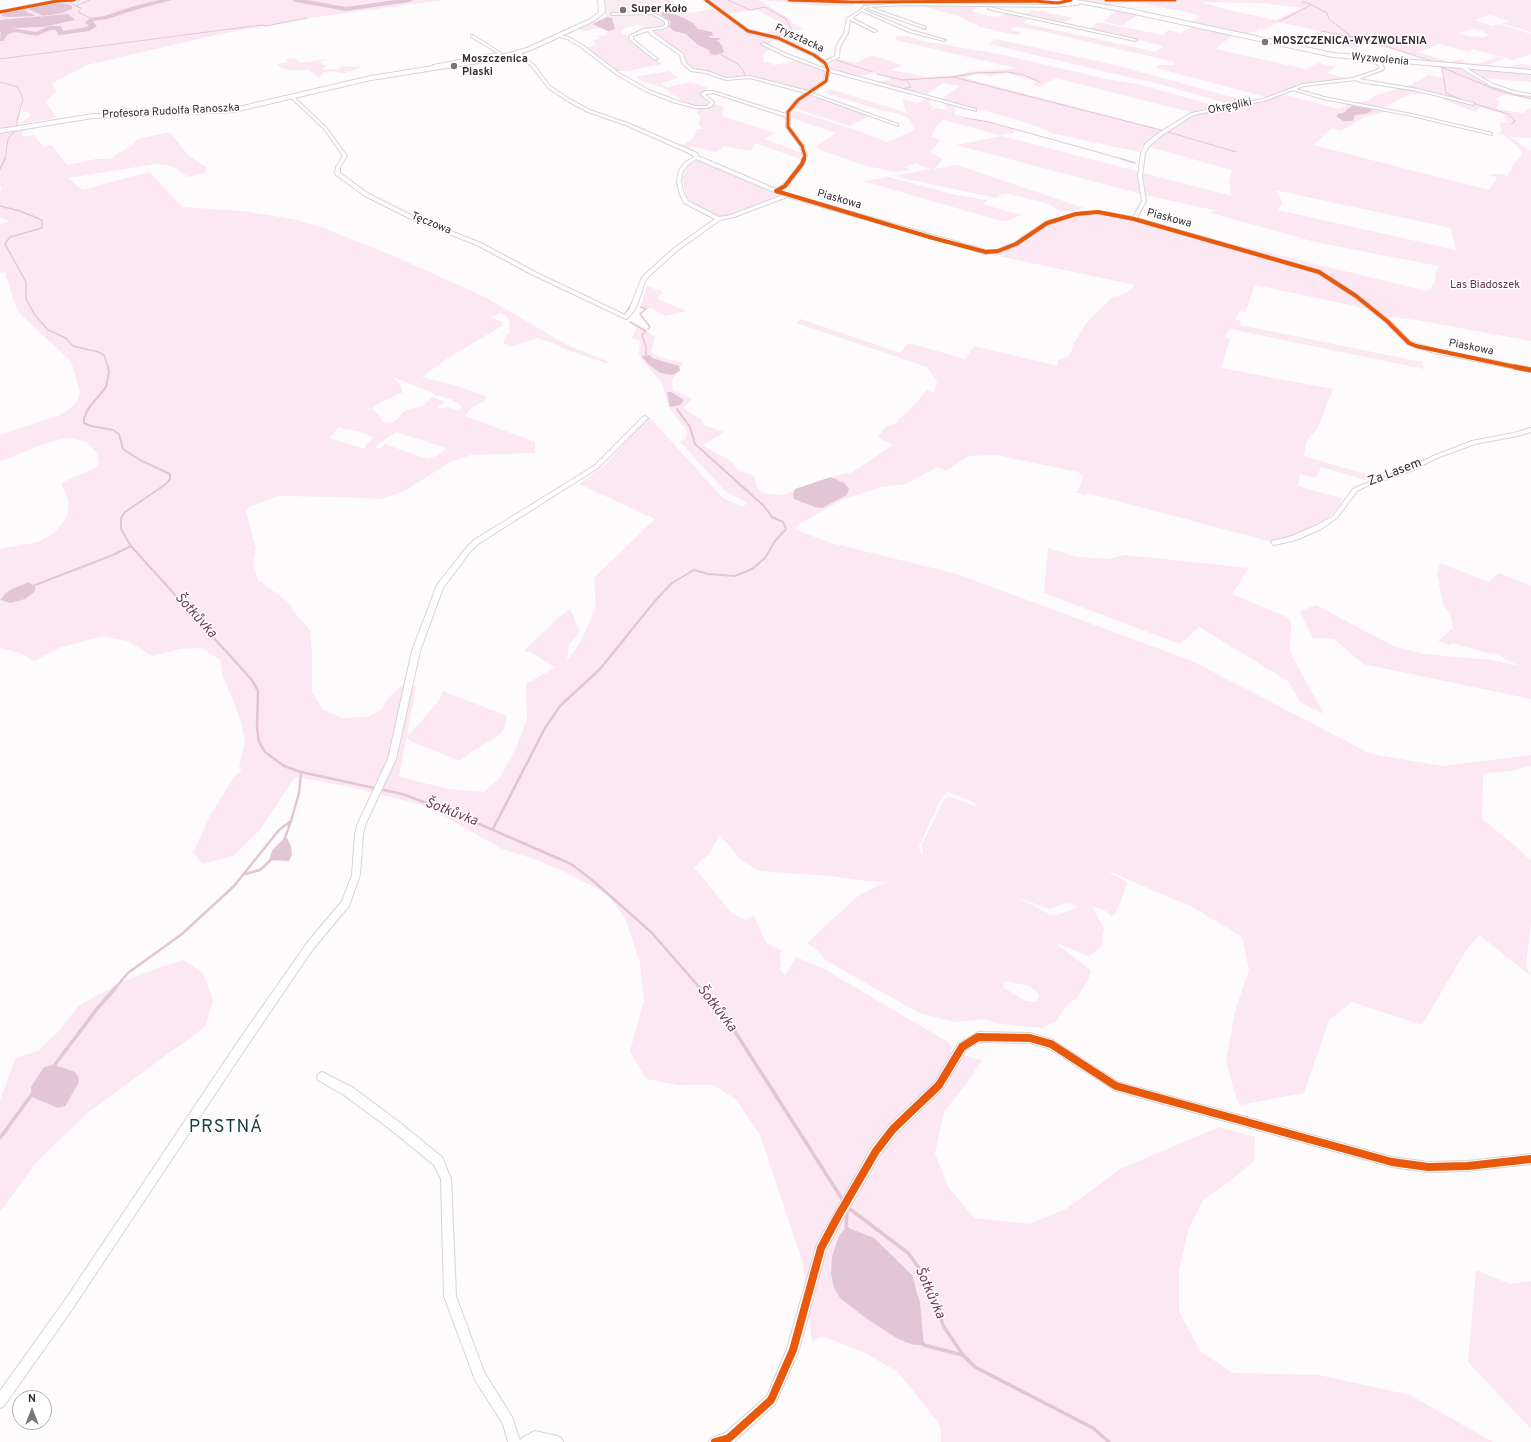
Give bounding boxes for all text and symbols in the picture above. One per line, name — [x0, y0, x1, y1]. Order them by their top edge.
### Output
place label: Super Koło — [631, 3, 687, 17]
marker: Super Koło — [618, 5, 628, 15]
street label: Frysztacka — [772, 22, 826, 56]
place label: MOSZCZENICA-WYZWOLENIA — [1273, 35, 1427, 49]
marker: MOSZCZENICA-WYZWOLENIA — [1260, 37, 1270, 47]
street label: Wyzwolenia — [1351, 51, 1409, 69]
place label: Moszczenica Piaski — [462, 53, 528, 79]
marker: Moszczenica Piaski — [449, 61, 459, 71]
street label: Okręgliki — [1207, 96, 1253, 118]
street label: Profesora Rudolfa Ranoszka — [102, 102, 240, 122]
street label: Piaskowa — [815, 187, 863, 213]
street label: Piaskowa — [1145, 207, 1193, 231]
street label: Tęczowa — [409, 210, 453, 238]
park label: Las Biadoszek — [1450, 279, 1520, 293]
street label: Piaskowa — [1447, 337, 1495, 359]
street label: Za Lasem — [1366, 456, 1424, 490]
water label: Šotkůvka — [170, 590, 220, 642]
water label: Šotkůvka — [422, 795, 480, 831]
water label: Šotkůvka — [692, 982, 740, 1036]
district label: PRSTNÁ — [189, 1117, 263, 1139]
water label: Šotkůvka — [910, 1264, 948, 1322]
north arrow — [12, 1390, 52, 1430]
text: N — [28, 1392, 36, 1406]

